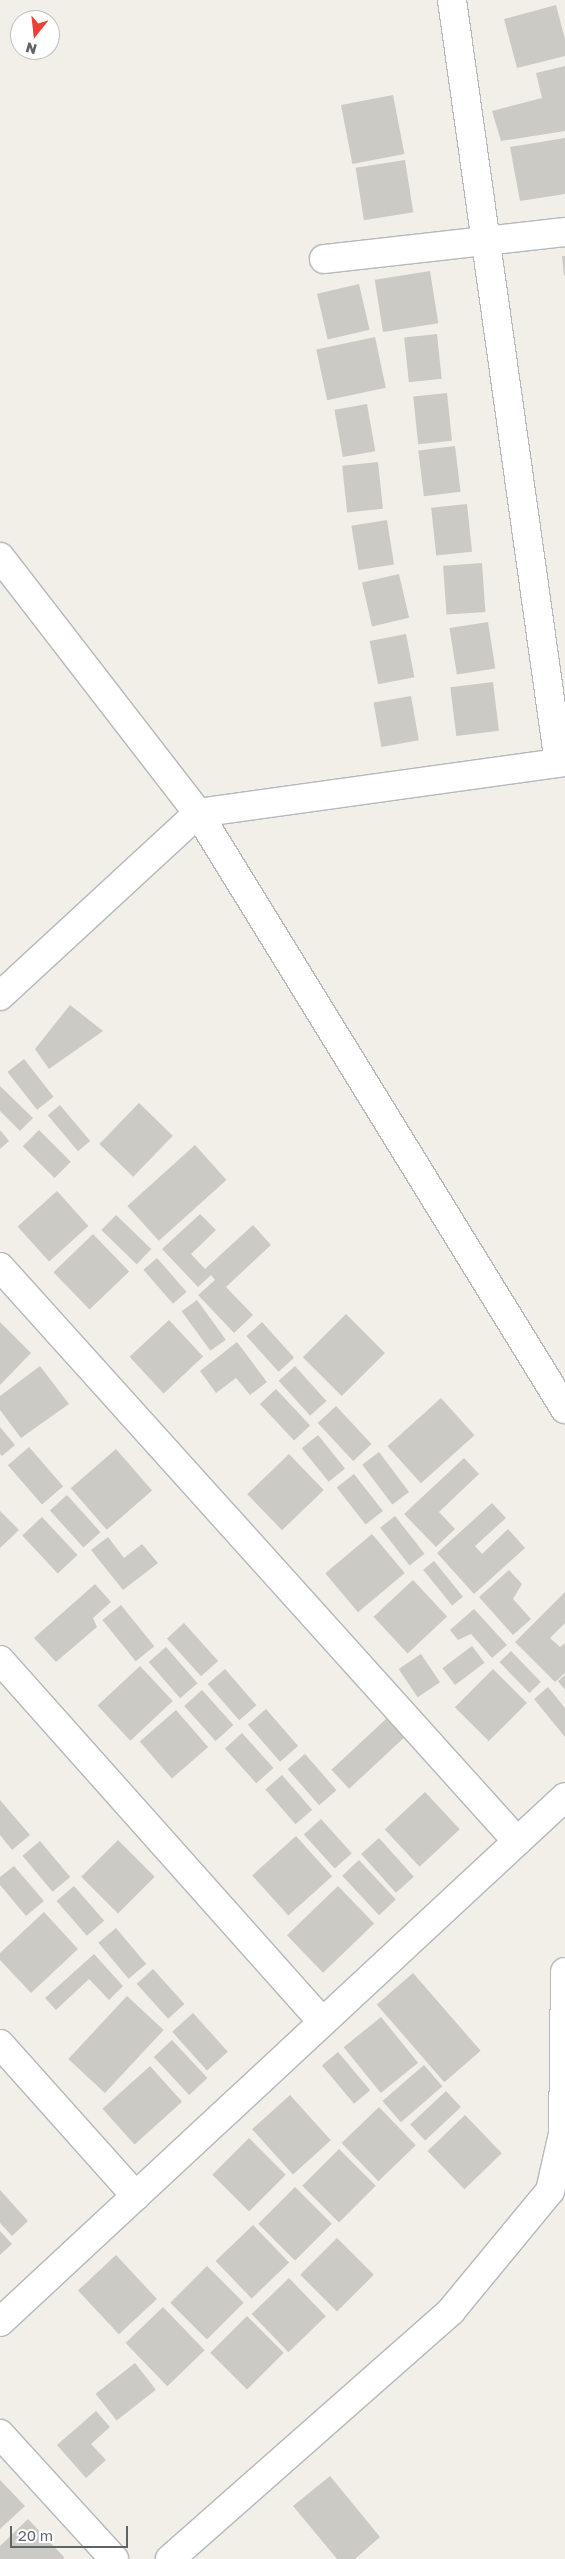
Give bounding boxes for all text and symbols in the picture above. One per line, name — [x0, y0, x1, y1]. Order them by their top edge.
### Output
north arrow — [10, 10, 60, 60]
text: N — [24, 39, 38, 59]
scale bar — [12, 2516, 130, 2548]
text: 20 m — [18, 2526, 53, 2544]

